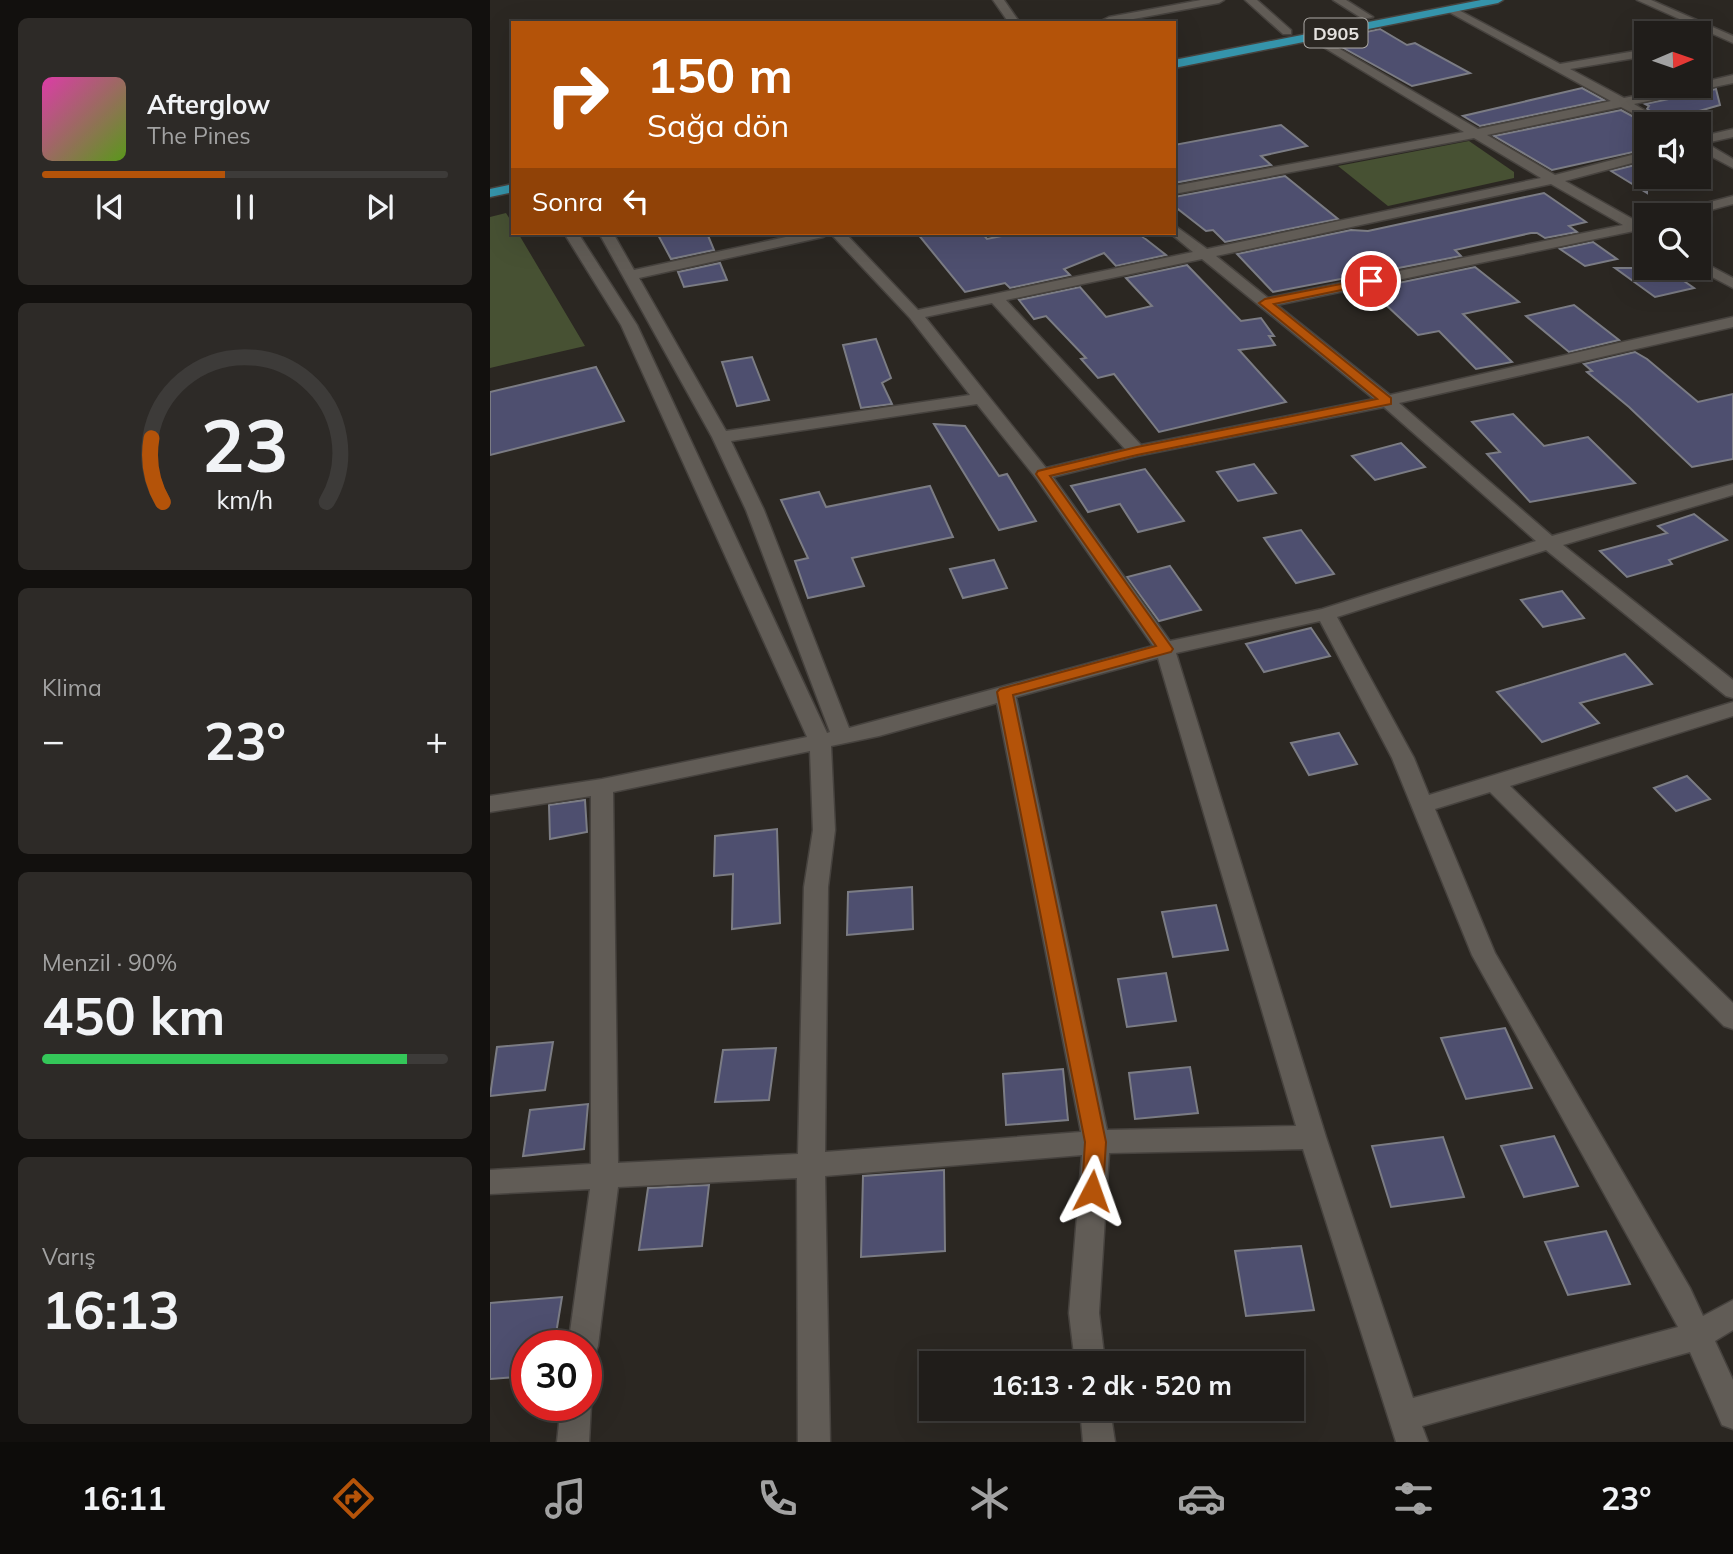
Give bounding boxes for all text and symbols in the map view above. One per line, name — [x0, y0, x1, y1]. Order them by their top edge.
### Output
road number: D905 — [1304, 18, 1368, 48]
north arrow — [1634, 21, 1712, 98]
map controls — [1634, 21, 1711, 280]
text: 150 m — [647, 44, 793, 105]
icon: right — [532, 49, 623, 140]
text: Afterglow — [147, 88, 270, 121]
text: Sağa dön — [647, 105, 789, 145]
button: sound — [1634, 112, 1711, 189]
text: The Pines — [147, 121, 251, 150]
icon: left — [617, 182, 655, 220]
text: Sonra — [532, 185, 603, 218]
icon: previous — [91, 188, 129, 226]
icon: pause — [226, 188, 264, 226]
icon: next — [361, 188, 399, 226]
button: search — [1634, 203, 1711, 280]
pin — [1341, 251, 1401, 311]
icon: arrive — [1352, 262, 1390, 300]
text: 23 — [201, 400, 289, 491]
text: km/h — [217, 484, 273, 515]
text: Klima — [42, 673, 102, 702]
text: 23° — [204, 708, 286, 773]
text: − — [42, 716, 65, 764]
text: + — [425, 716, 448, 764]
text: Menzil · 90% — [42, 948, 177, 977]
text: 450 km — [42, 983, 225, 1048]
position arrow — [1055, 1154, 1129, 1228]
text: Varış — [42, 1242, 96, 1271]
text: 16:13 — [42, 1277, 180, 1342]
speed limit sign: 30 — [511, 1330, 602, 1421]
text: 16:13 · 2 dk · 520 m — [991, 1369, 1232, 1402]
icon: directions — [329, 1474, 378, 1523]
icon: music — [541, 1474, 590, 1523]
icon: phone — [753, 1474, 802, 1523]
icon: climate — [965, 1474, 1014, 1523]
icon: car — [1177, 1474, 1226, 1523]
icon: filters — [1389, 1474, 1438, 1523]
text: 16:11 — [81, 1478, 166, 1518]
text: 23° — [1601, 1478, 1651, 1518]

